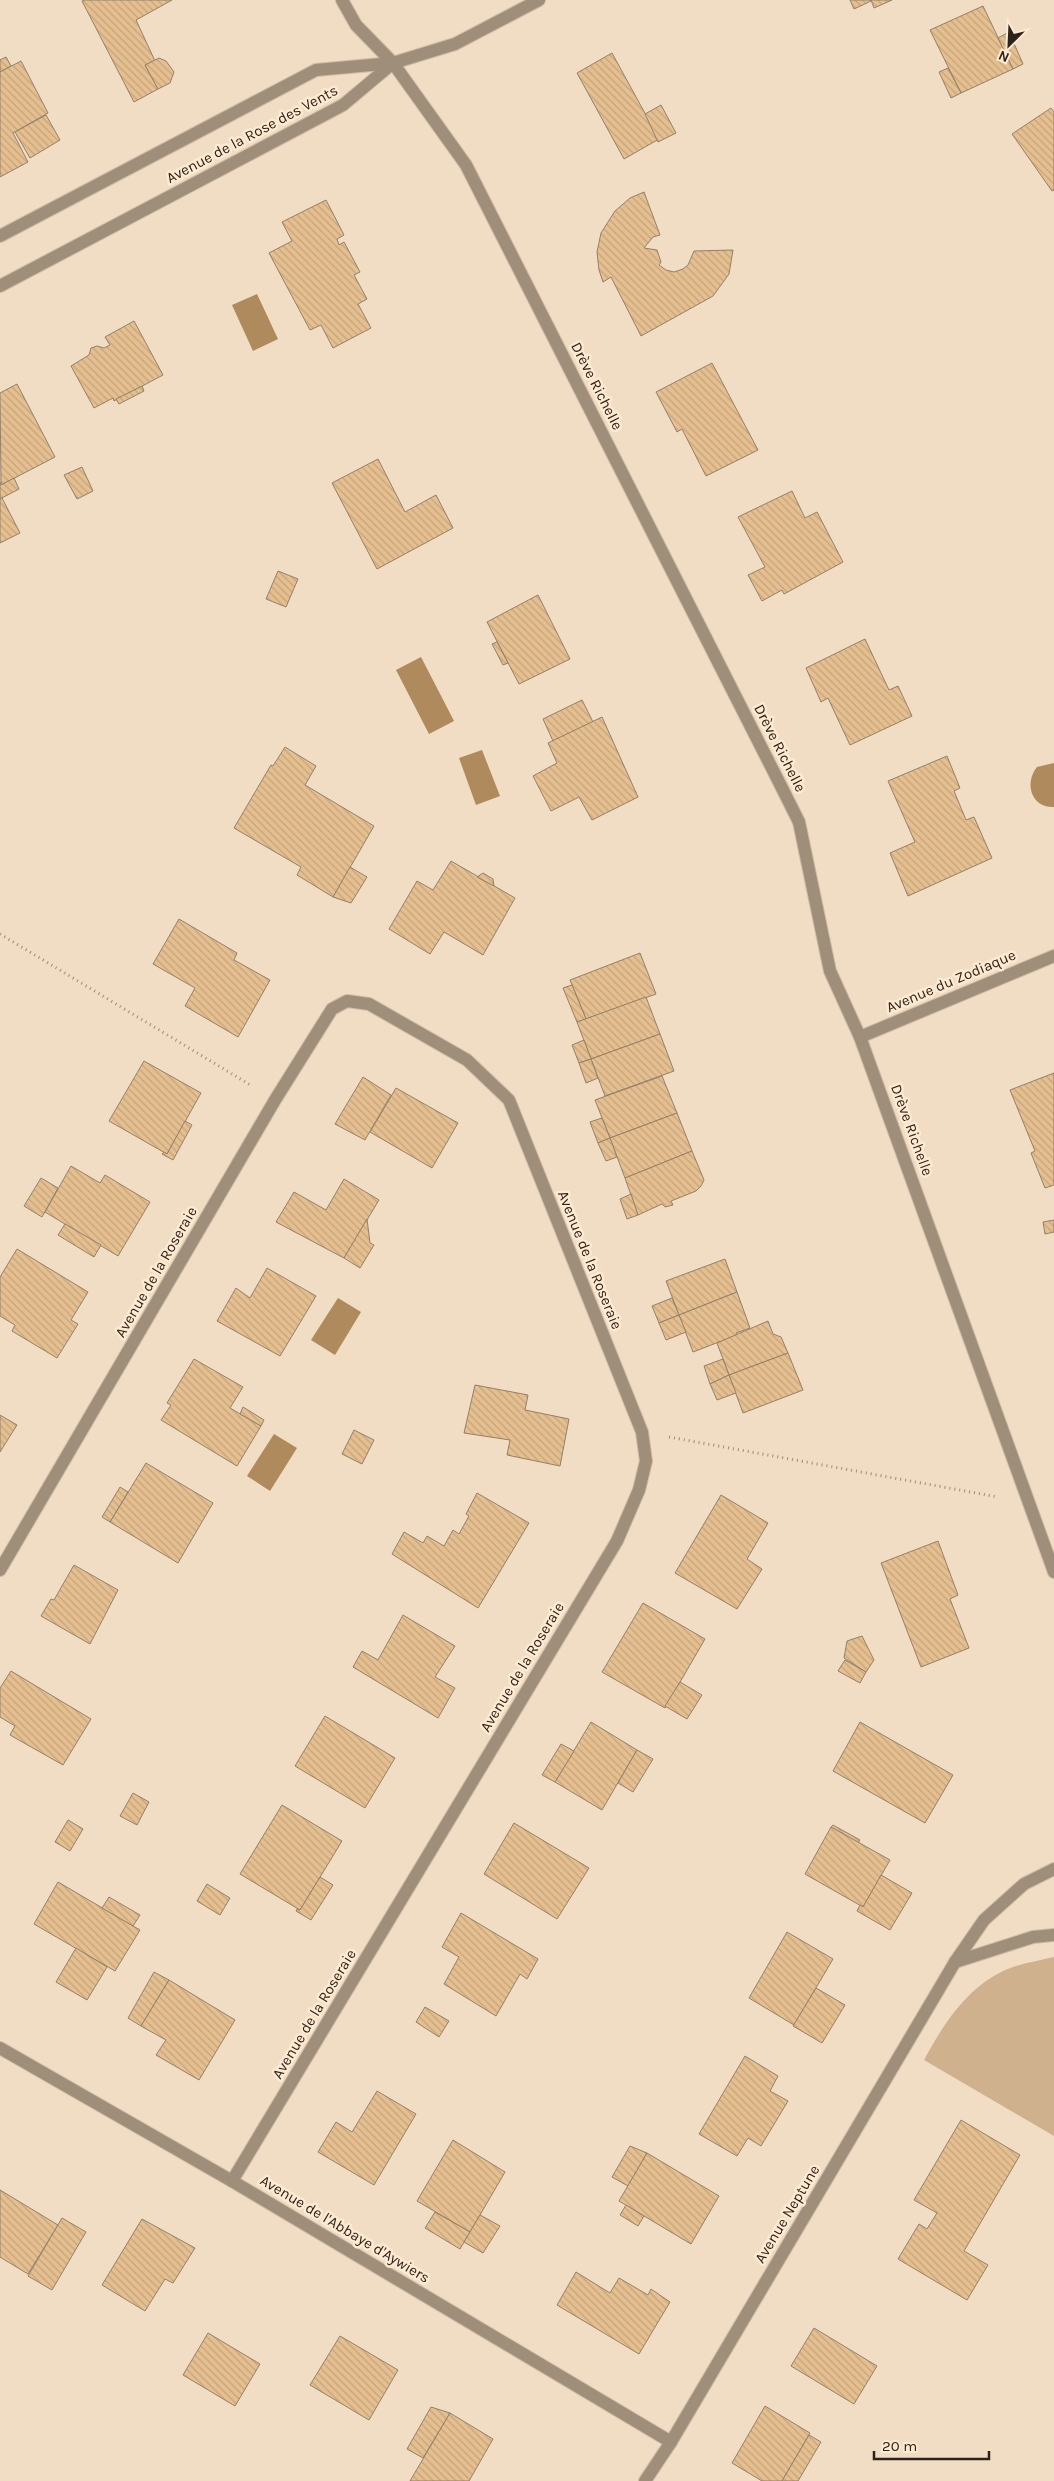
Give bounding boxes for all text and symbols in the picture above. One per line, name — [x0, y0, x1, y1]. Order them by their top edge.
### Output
north arrow — [984, 20, 1034, 70]
text: N — [996, 47, 1012, 66]
street label: Avenue de la Rose des Vents — [163, 81, 341, 187]
street label: Drève Richelle — [567, 339, 627, 433]
street label: Drève Richelle — [750, 701, 810, 795]
street label: Avenue du Zodiaque — [884, 946, 1018, 1016]
street label: Drève Richelle — [887, 1082, 937, 1178]
street label: Avenue de la Roseraie — [554, 1188, 626, 1332]
street label: Avenue de la Roseraie — [111, 1203, 201, 1341]
street label: Avenue de la Roseraie — [476, 1599, 568, 1735]
street label: Avenue de la Roseraie — [268, 1946, 360, 2082]
street label: Avenue Neptune — [751, 2162, 823, 2266]
street label: Avenue de l'Abbaye d'Aywiers — [257, 2171, 433, 2287]
scale bar — [874, 2428, 989, 2460]
text: 20 m — [882, 2437, 917, 2455]

